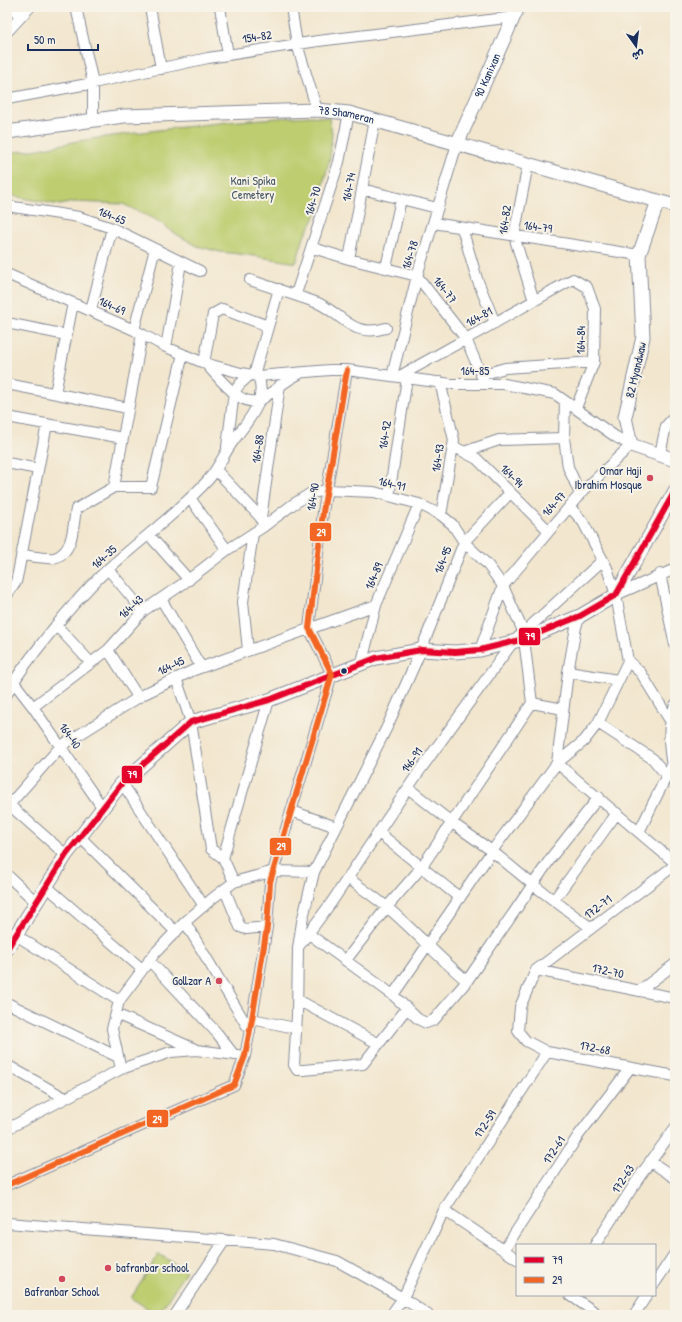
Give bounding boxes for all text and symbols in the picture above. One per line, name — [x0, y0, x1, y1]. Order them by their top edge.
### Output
scale bar — [28, 26, 98, 52]
street label: 154-82 — [241, 26, 273, 47]
north arrow — [616, 26, 656, 66]
text: 50 m — [34, 31, 55, 48]
text: ش — [631, 47, 646, 64]
street label: 90 Kanixan — [470, 50, 504, 100]
street label: 78 Shameran — [318, 101, 377, 128]
street label: 164-74 — [337, 171, 360, 203]
park label: Kani Spika Cemetery — [231, 172, 276, 203]
street label: 164-70 — [300, 184, 325, 218]
street label: 164-65 — [96, 202, 129, 229]
street label: 164-82 — [494, 204, 515, 236]
street label: 164-79 — [523, 216, 554, 237]
street label: 164-78 — [397, 238, 422, 272]
street label: 164-77 — [429, 272, 461, 307]
street label: 164-69 — [96, 292, 129, 319]
street label: 164-81 — [462, 302, 495, 331]
street label: 164-84 — [572, 325, 589, 354]
street label: 82 Myandwaw — [621, 340, 650, 399]
street label: 164-85 — [461, 362, 489, 379]
street label: 164-92 — [374, 419, 395, 450]
street label: 164-88 — [247, 433, 268, 464]
street label: 164-93 — [427, 443, 448, 473]
street label: 164-94 — [497, 460, 528, 492]
place label: Omar Haji Ibrahim Mosque — [575, 462, 642, 493]
street label: 164-91 — [377, 472, 407, 495]
marker: Omar Haji Ibrahim Mosque — [645, 473, 655, 483]
street label: 164-90 — [302, 482, 323, 512]
street label: 164-97 — [538, 487, 570, 520]
line badge: 29 — [309, 522, 332, 542]
text: 29 — [316, 525, 326, 539]
street label: 164-35 — [87, 541, 120, 573]
street label: 164-95 — [429, 544, 456, 576]
street label: 164-89 — [360, 559, 387, 592]
street label: 164-43 — [114, 591, 147, 623]
line badge: 79 — [518, 627, 541, 646]
text: 79 — [524, 629, 535, 643]
street label: 164-45 — [154, 652, 187, 679]
unlabelled marker — [339, 666, 349, 676]
street label: 164-40 — [55, 719, 86, 752]
street label: 146-91 — [397, 744, 426, 776]
line badge: 79 — [121, 765, 143, 784]
text: 79 — [126, 767, 137, 781]
line badge: 29 — [269, 837, 292, 856]
text: 29 — [276, 839, 286, 853]
street label: 172-71 — [580, 890, 615, 923]
street label: 172-70 — [591, 959, 626, 982]
place label: Gollzar A — [172, 972, 211, 989]
marker: Gollzar A — [214, 976, 224, 986]
street label: 172-68 — [578, 1036, 612, 1059]
street label: 172-59 — [469, 1106, 500, 1141]
line badge: 29 — [146, 1109, 169, 1128]
text: 29 — [152, 1112, 162, 1126]
street label: 172-61 — [538, 1133, 569, 1167]
street label: 172-63 — [607, 1161, 638, 1196]
legend — [516, 1244, 656, 1296]
text: 79 — [552, 1251, 563, 1268]
place label: bafranbar school — [116, 1259, 190, 1276]
marker: bafranbar school — [103, 1263, 113, 1273]
text: 29 — [552, 1271, 563, 1288]
marker: Bafranbar School — [57, 1274, 67, 1284]
place label: Bafranbar School — [25, 1283, 100, 1300]

